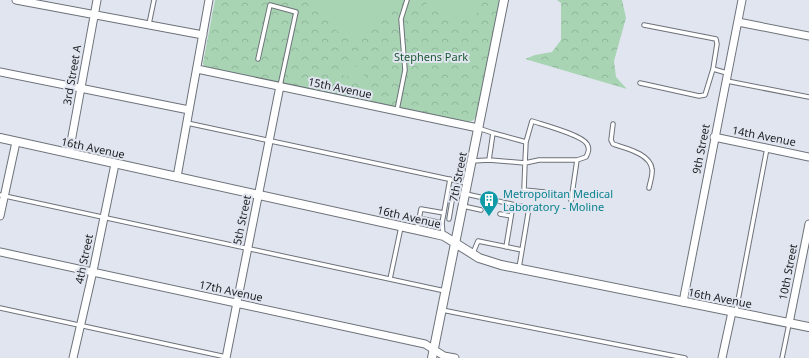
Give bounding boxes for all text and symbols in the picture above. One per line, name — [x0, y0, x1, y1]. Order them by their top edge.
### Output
street label: 3rd Street A — [59, 43, 84, 106]
park label: Stephens Park — [394, 49, 468, 64]
street label: 15th Avenue — [307, 73, 373, 102]
street label: 14th Avenue — [731, 122, 797, 149]
street label: 9th Street — [688, 123, 713, 175]
street label: 16th Avenue — [60, 133, 126, 162]
street label: 7th Street — [445, 151, 470, 203]
place label: Metropolitan Medical Laboratory - Moline — [503, 186, 613, 214]
building icon: Metropolitan Medical Laboratory - Moline — [478, 189, 500, 217]
street label: 5th Street — [229, 194, 254, 246]
street label: 16th Avenue — [376, 202, 442, 231]
street label: 4th Street — [71, 233, 96, 285]
street label: 10th Street — [775, 243, 800, 301]
street label: 17th Avenue — [198, 276, 264, 305]
street label: 16th Avenue — [687, 284, 753, 311]

